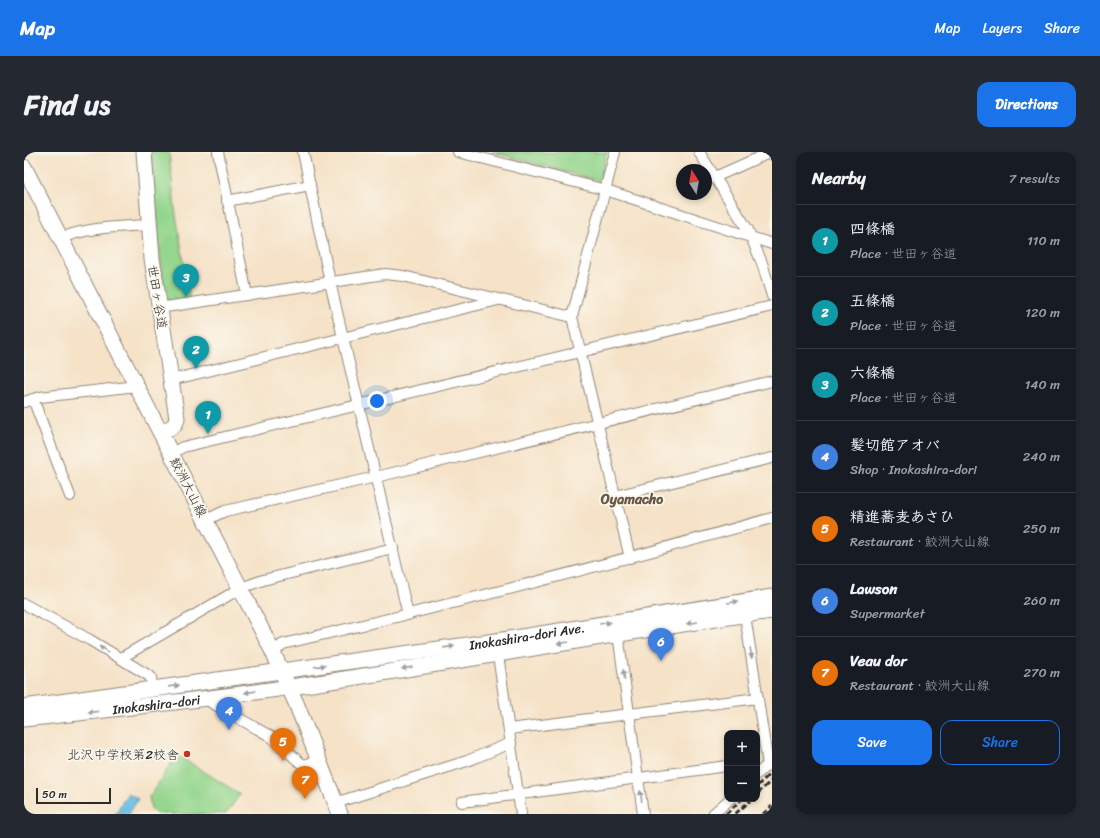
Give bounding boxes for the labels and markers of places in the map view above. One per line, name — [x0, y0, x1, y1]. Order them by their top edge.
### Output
pin: 3 — [173, 264, 199, 297]
pin: 2 — [183, 336, 209, 369]
pin: 1 — [195, 401, 221, 434]
pin: 6 — [648, 628, 674, 661]
pin: 4 — [216, 697, 242, 730]
pin: 5 — [270, 728, 296, 761]
place label: 北沢中学校第2校舎 — [67, 743, 179, 766]
marker: 北沢中学校第2校舎 — [182, 749, 192, 759]
pin: 7 — [292, 766, 318, 799]

